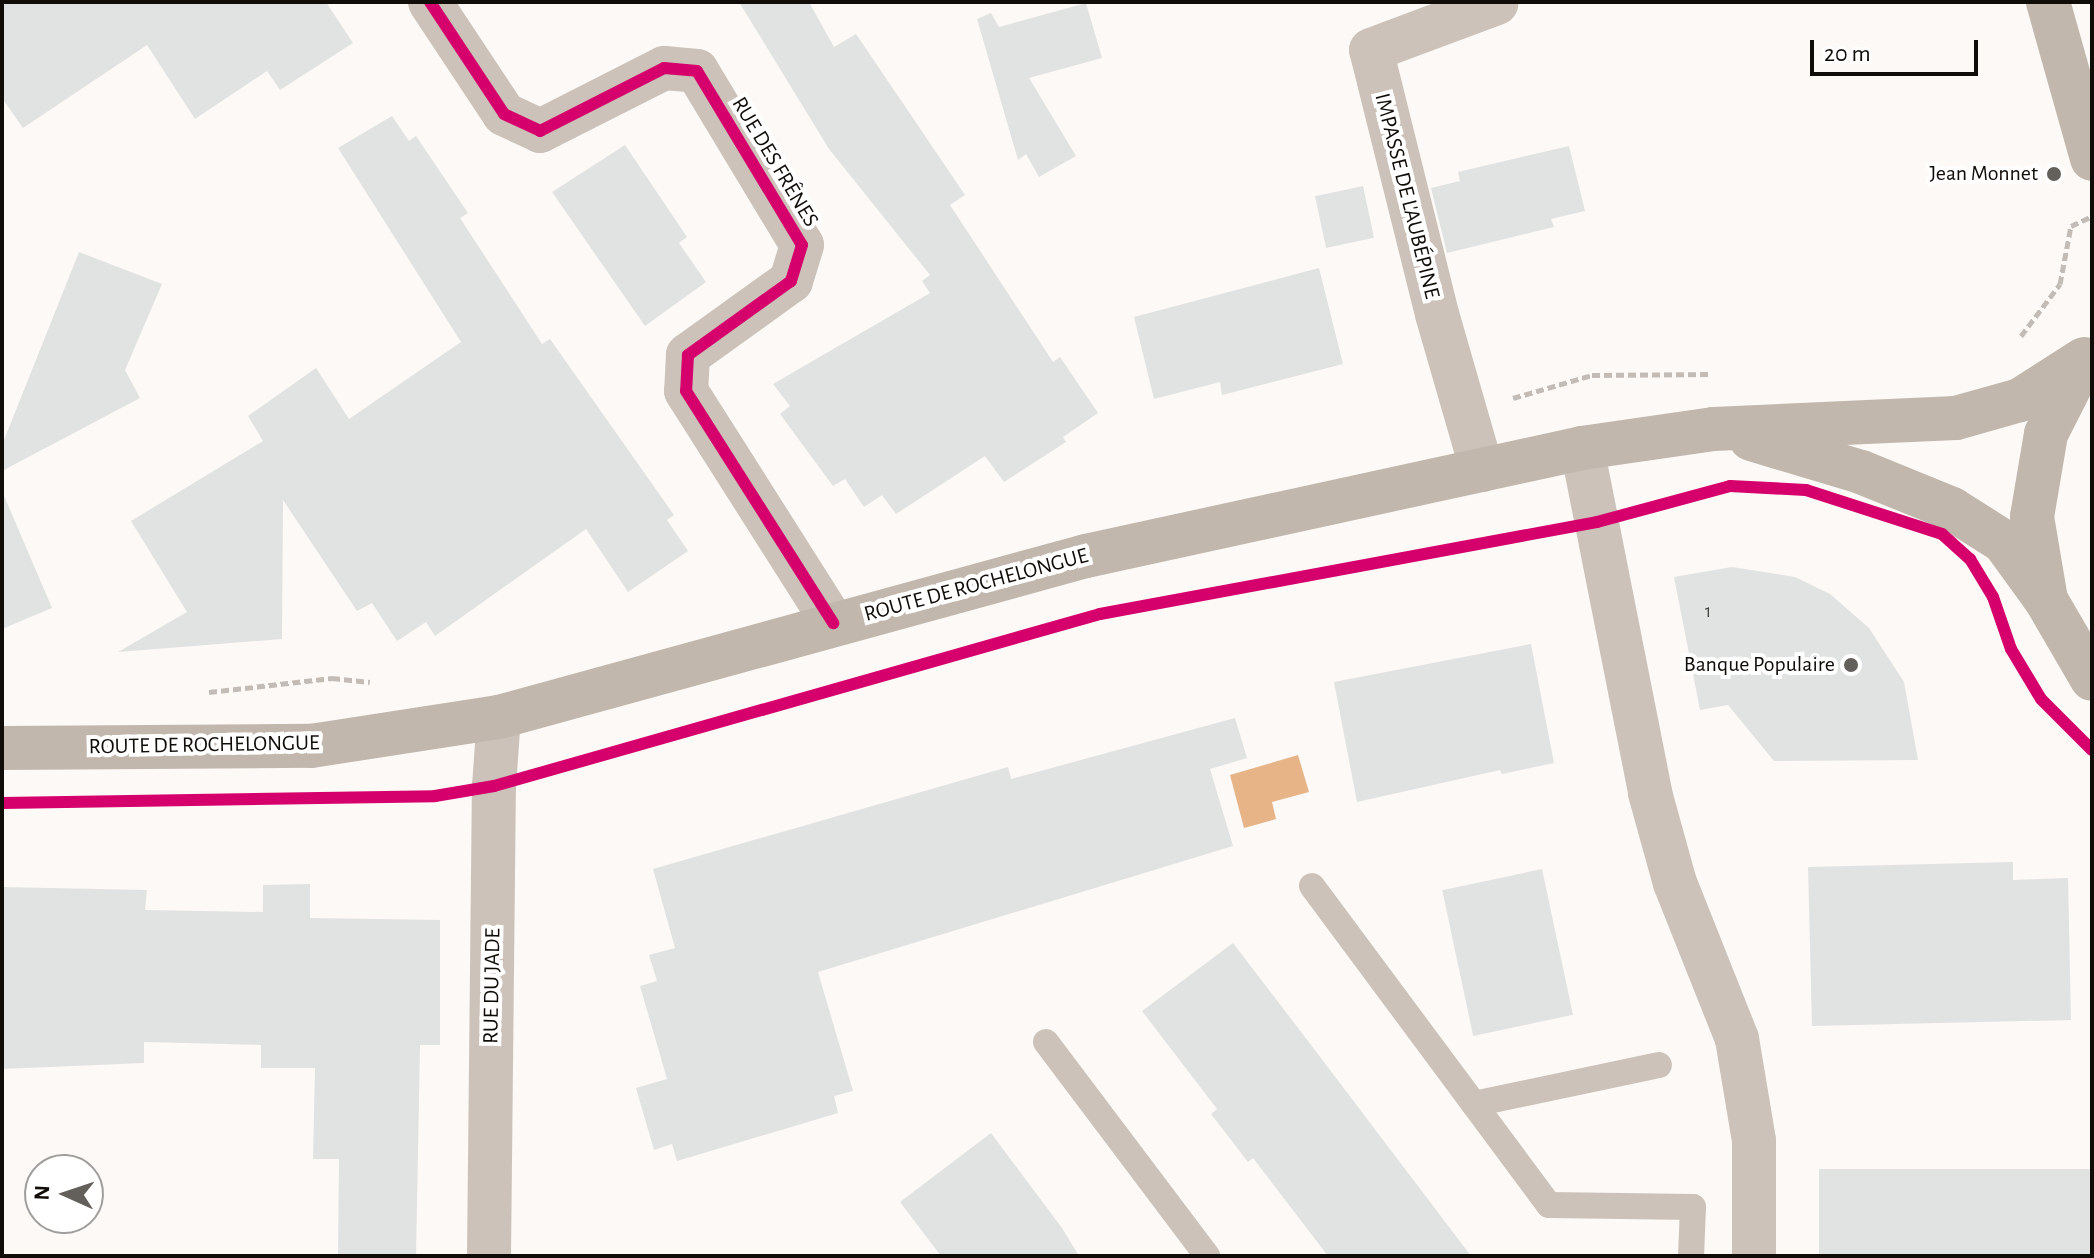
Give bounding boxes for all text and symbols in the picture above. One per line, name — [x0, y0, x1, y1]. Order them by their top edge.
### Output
scale bar — [1814, 24, 1982, 74]
text: 20 m — [1824, 42, 1871, 66]
street label: IMPASSE DE L'AUBÉPINE — [1369, 91, 1445, 301]
street label: RUE DES FRÊNES — [726, 92, 824, 232]
place label: Jean Monnet — [1929, 161, 2038, 187]
marker: Jean Monnet — [2045, 165, 2063, 183]
street label: ROUTE DE ROCHELONGUE — [861, 542, 1091, 628]
house number: 1 — [1705, 601, 1711, 623]
place label: Banque Populaire — [1684, 652, 1835, 678]
marker: Banque Populaire — [1842, 656, 1860, 674]
street label: ROUTE DE ROCHELONGUE — [88, 730, 320, 760]
street label: RUE DU JADE — [478, 928, 506, 1044]
north arrow — [24, 1154, 104, 1234]
text: N — [31, 1185, 53, 1201]

